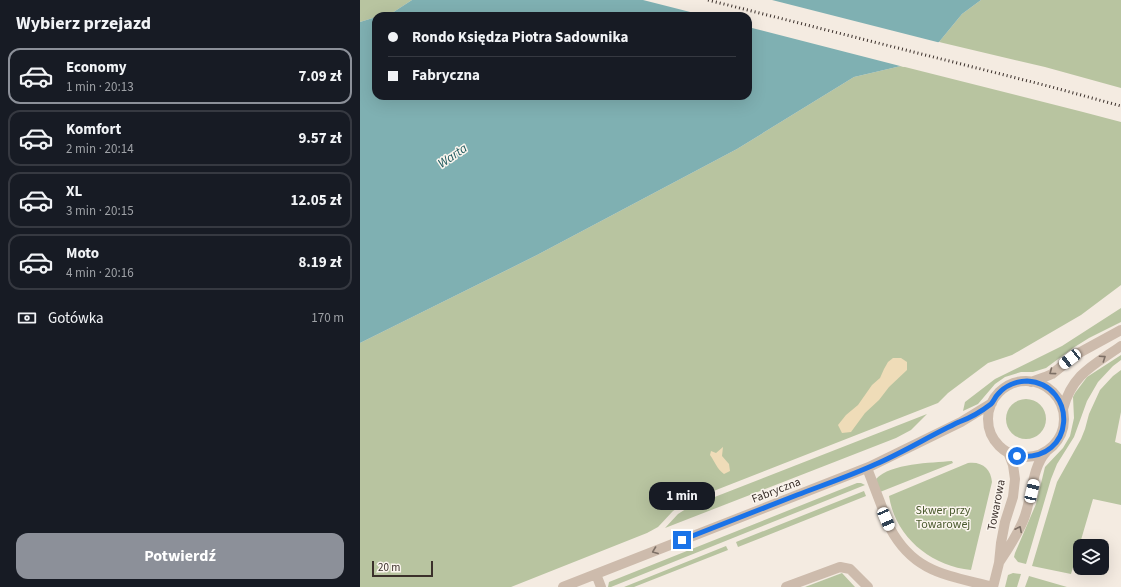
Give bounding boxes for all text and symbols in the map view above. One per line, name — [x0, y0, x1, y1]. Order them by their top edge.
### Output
text: Wybierz przejazd — [16, 11, 151, 36]
text: Rondo Księdza Piotra Sadownika — [412, 27, 628, 48]
text: Economy — [66, 57, 127, 78]
icon: car — [18, 58, 54, 94]
text: Fabryczna — [412, 65, 480, 86]
text: 7.09 zł — [298, 66, 342, 87]
text: 1 min · 20:13 — [66, 78, 134, 96]
text: Komfort — [66, 119, 121, 140]
icon: car — [18, 120, 54, 156]
text: 9.57 zł — [298, 128, 342, 149]
water label: Warta — [434, 139, 471, 172]
text: 2 min · 20:14 — [66, 140, 134, 158]
text: XL — [66, 181, 82, 202]
icon: car — [18, 182, 54, 218]
text: 12.05 zł — [291, 190, 342, 211]
text: 3 min · 20:15 — [66, 202, 134, 220]
text: Moto — [66, 243, 99, 264]
icon: car — [18, 244, 54, 280]
text: 8.19 zł — [298, 252, 342, 273]
text: 4 min · 20:16 — [66, 264, 134, 282]
icon: cash — [16, 307, 38, 329]
text: Gotówka — [48, 308, 104, 329]
text: 170 m — [311, 309, 344, 327]
car — [1057, 347, 1083, 371]
one-way arrow — [1099, 355, 1106, 363]
one-way arrow — [1050, 368, 1057, 375]
route start — [1008, 447, 1026, 465]
street label: Fabryczna — [749, 473, 803, 508]
street label: Towarowa — [983, 478, 1010, 532]
car — [1023, 478, 1041, 504]
callout: 1 min — [649, 482, 715, 510]
text: 1 min — [666, 487, 698, 505]
park label: Skwer przy Towarowej — [916, 502, 971, 533]
car — [876, 506, 896, 532]
one-way arrow — [1014, 526, 1022, 534]
route end — [673, 531, 691, 549]
button: Potwierdź — [16, 533, 344, 579]
map controls — [1073, 539, 1109, 575]
button: layers — [1073, 539, 1109, 575]
one-way arrow — [651, 546, 659, 554]
scale bar — [372, 559, 433, 578]
text: 20 m — [378, 560, 400, 575]

